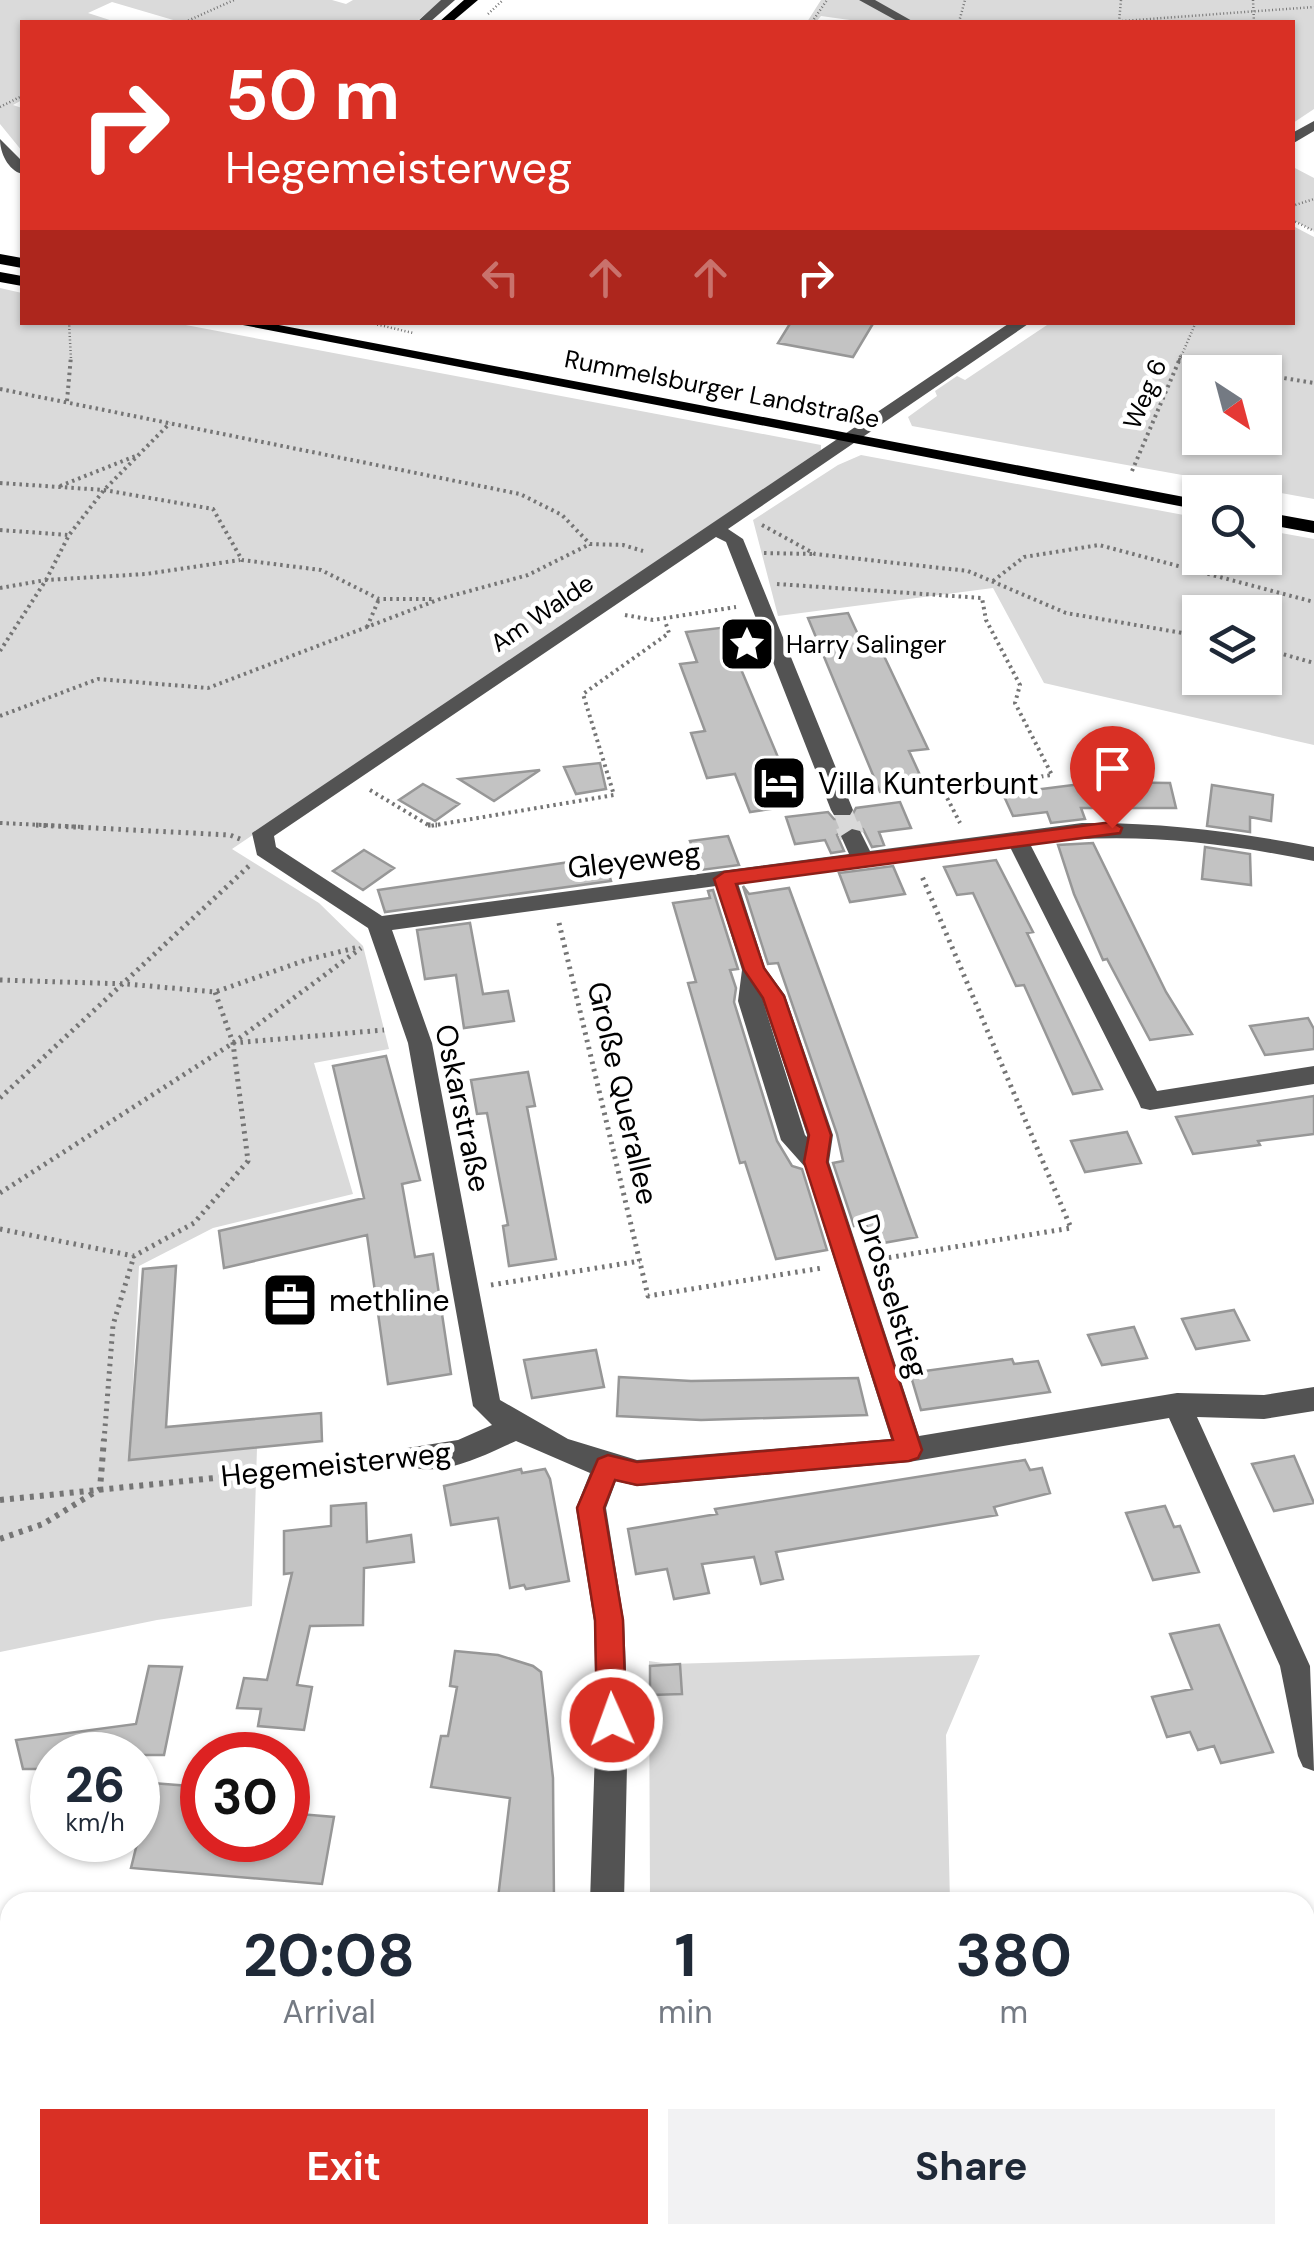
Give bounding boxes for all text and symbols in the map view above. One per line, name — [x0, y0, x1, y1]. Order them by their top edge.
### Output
text: 50 m — [225, 50, 400, 141]
icon: right — [60, 60, 190, 190]
text: Hegemeisterweg — [225, 138, 572, 197]
icon: left — [473, 250, 528, 305]
icon: ahead — [578, 250, 633, 305]
icon: ahead — [683, 250, 738, 305]
icon: right — [788, 250, 843, 305]
street label: Rummelsburger Landstraße — [562, 342, 882, 436]
street label: Weg 6 — [1115, 354, 1175, 434]
north arrow — [1182, 355, 1282, 455]
map controls — [1182, 355, 1282, 695]
button: search — [1182, 475, 1282, 575]
street label: Am Walde — [484, 566, 600, 660]
button: layers — [1182, 595, 1282, 695]
place icon: Harry Salinger — [717, 614, 777, 674]
place label: Harry Salinger — [786, 628, 947, 661]
pin — [1070, 726, 1155, 829]
icon: arrive — [1085, 741, 1140, 796]
hotel icon: Villa Kunterbunt — [749, 753, 809, 813]
place label: Villa Kunterbunt — [818, 764, 1039, 803]
street label: Gleyeweg — [565, 833, 703, 887]
street label: Große Querallee — [578, 978, 668, 1208]
street label: Oskarstraße — [426, 1020, 500, 1196]
street label: Drosselstieg — [848, 1209, 938, 1383]
office icon: methline — [260, 1270, 320, 1330]
place label: methline — [329, 1281, 449, 1320]
street label: Hegemeisterweg — [219, 1433, 453, 1495]
position arrow — [560, 1668, 664, 1772]
speed limit sign: 30 — [180, 1732, 310, 1862]
text: 26 — [65, 1752, 125, 1818]
text: km/h — [65, 1806, 125, 1839]
text: 20:08 — [243, 1916, 415, 1995]
text: 1 — [674, 1916, 696, 1995]
text: 380 — [956, 1916, 1072, 1995]
text: Arrival — [282, 1991, 376, 2033]
text: min — [658, 1991, 713, 2033]
text: m — [1000, 1991, 1028, 2033]
button: Exit — [40, 2109, 648, 2224]
button: Share — [668, 2109, 1275, 2224]

